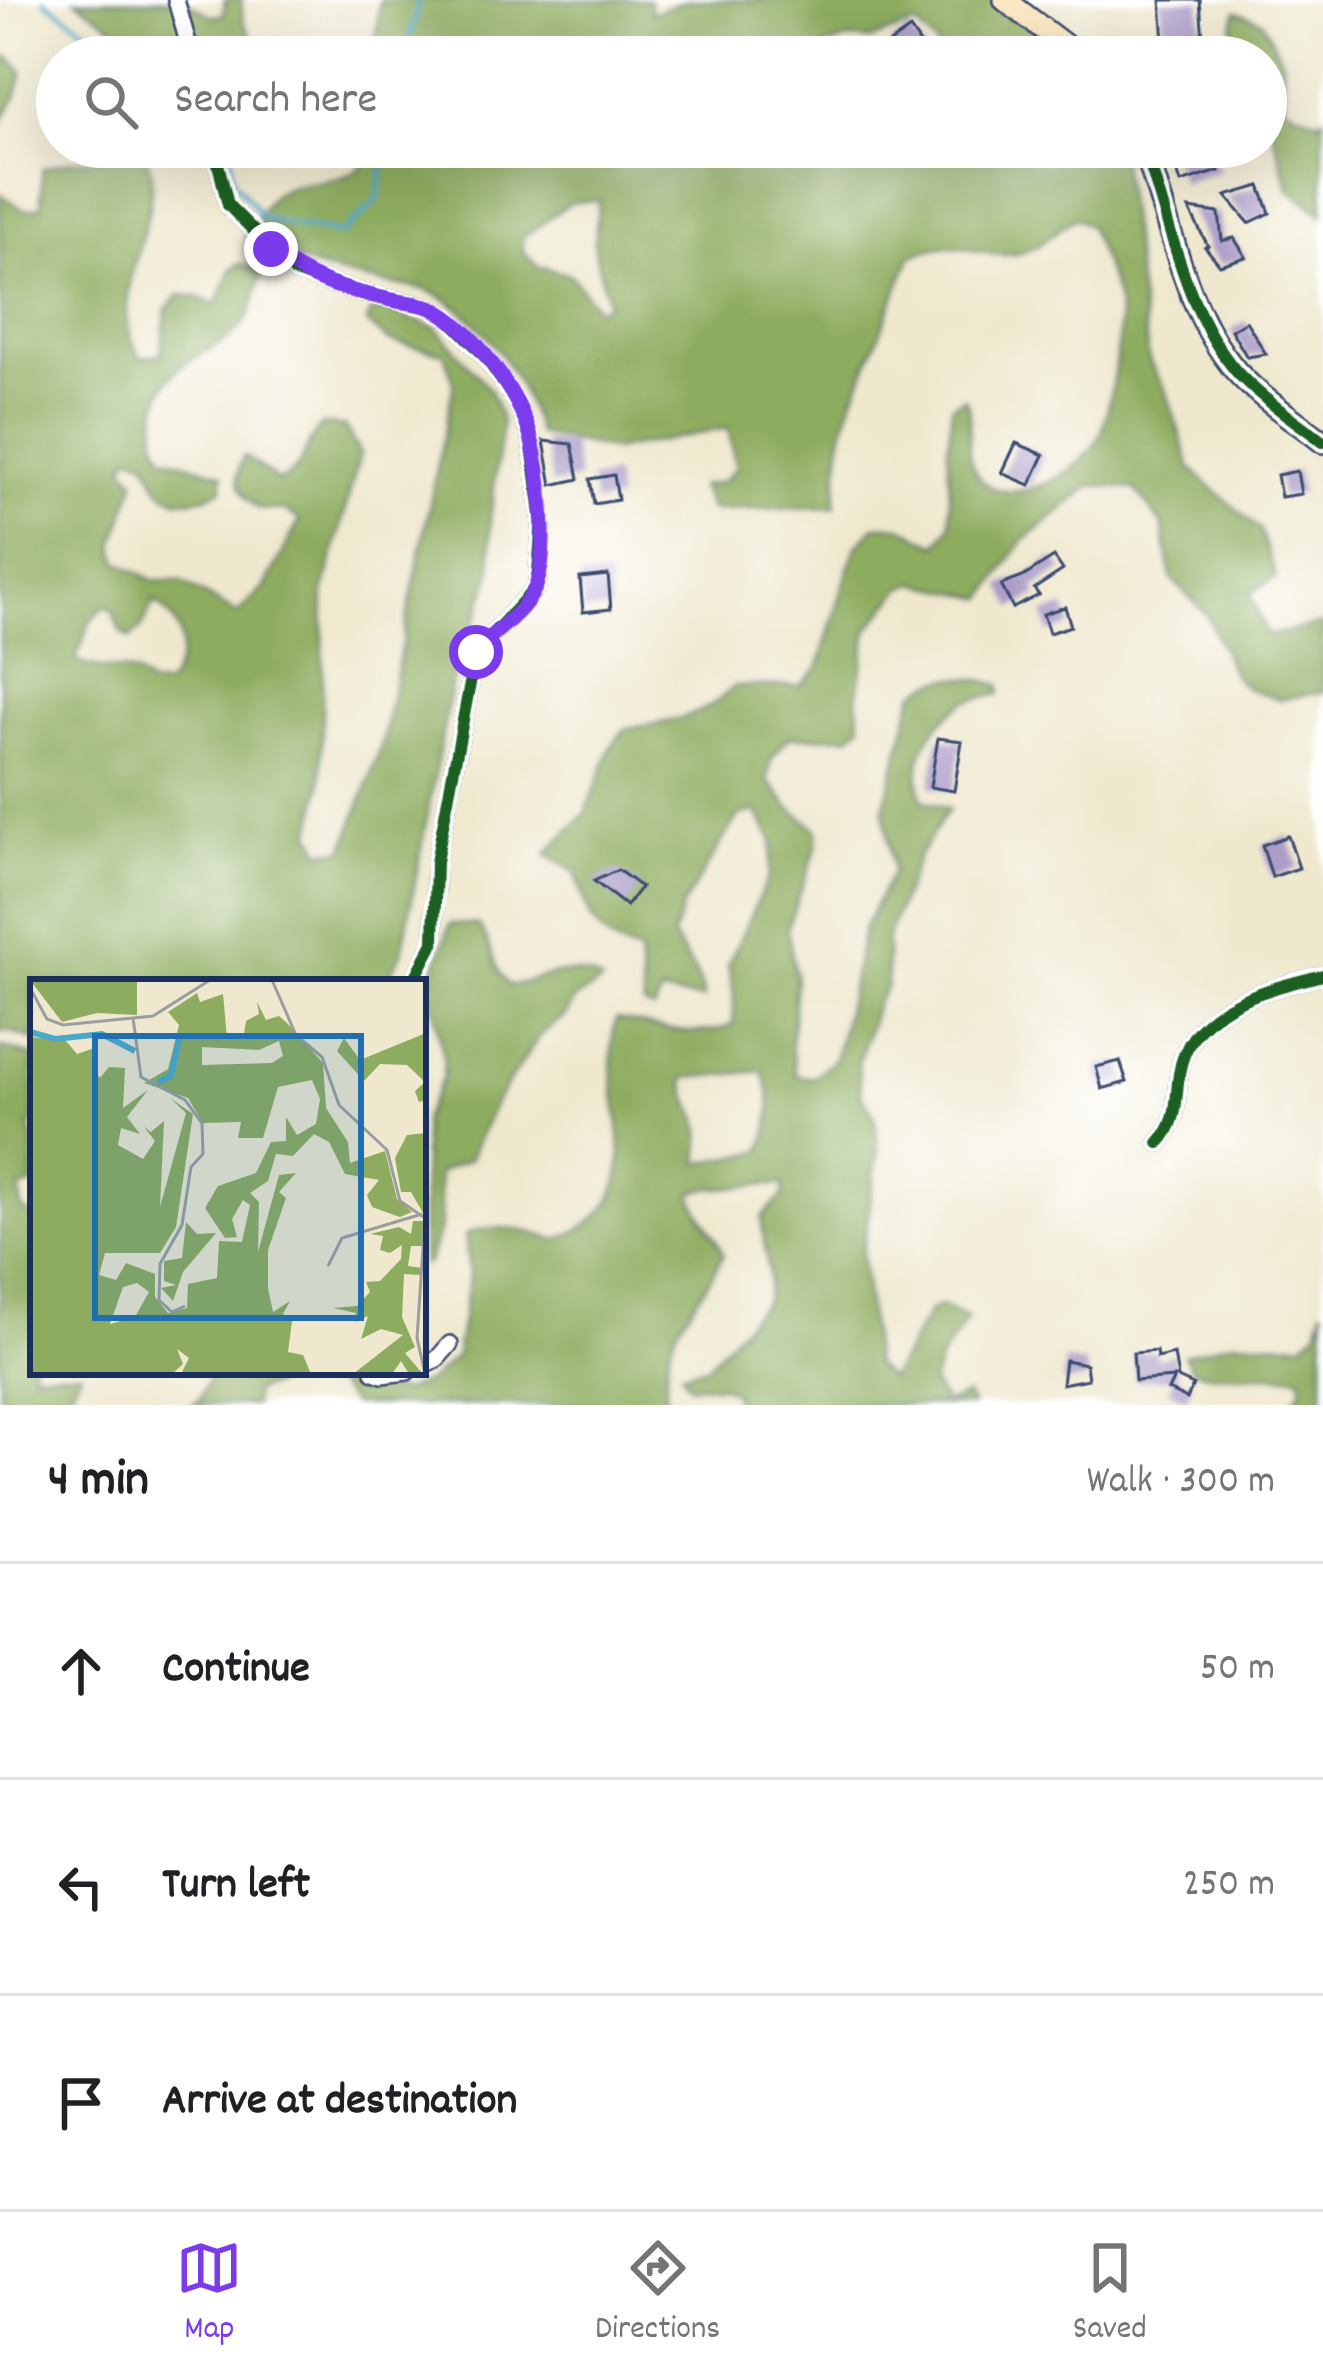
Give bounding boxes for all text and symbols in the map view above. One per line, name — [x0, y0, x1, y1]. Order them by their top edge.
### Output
search box — [36, 36, 1287, 168]
icon: search — [78, 69, 144, 135]
text: Search here — [174, 70, 377, 134]
route end — [244, 222, 298, 276]
route start — [449, 625, 503, 679]
inset map — [30, 979, 426, 1375]
text: 4 min — [48, 1447, 149, 1519]
text: Walk · 300 m — [1087, 1456, 1275, 1511]
icon: ahead — [48, 1638, 114, 1704]
text: Continue — [162, 1639, 310, 1703]
text: 50 m — [1200, 1643, 1275, 1698]
icon: left — [48, 1854, 114, 1920]
text: Turn left — [162, 1855, 310, 1919]
text: 250 m — [1183, 1859, 1275, 1914]
icon: arrive — [48, 2070, 114, 2136]
text: Arrive at destination — [162, 2071, 517, 2135]
tab: Map — [176, 2235, 242, 2354]
tab: Directions — [595, 2235, 720, 2354]
tab: Saved — [1073, 2235, 1147, 2354]

